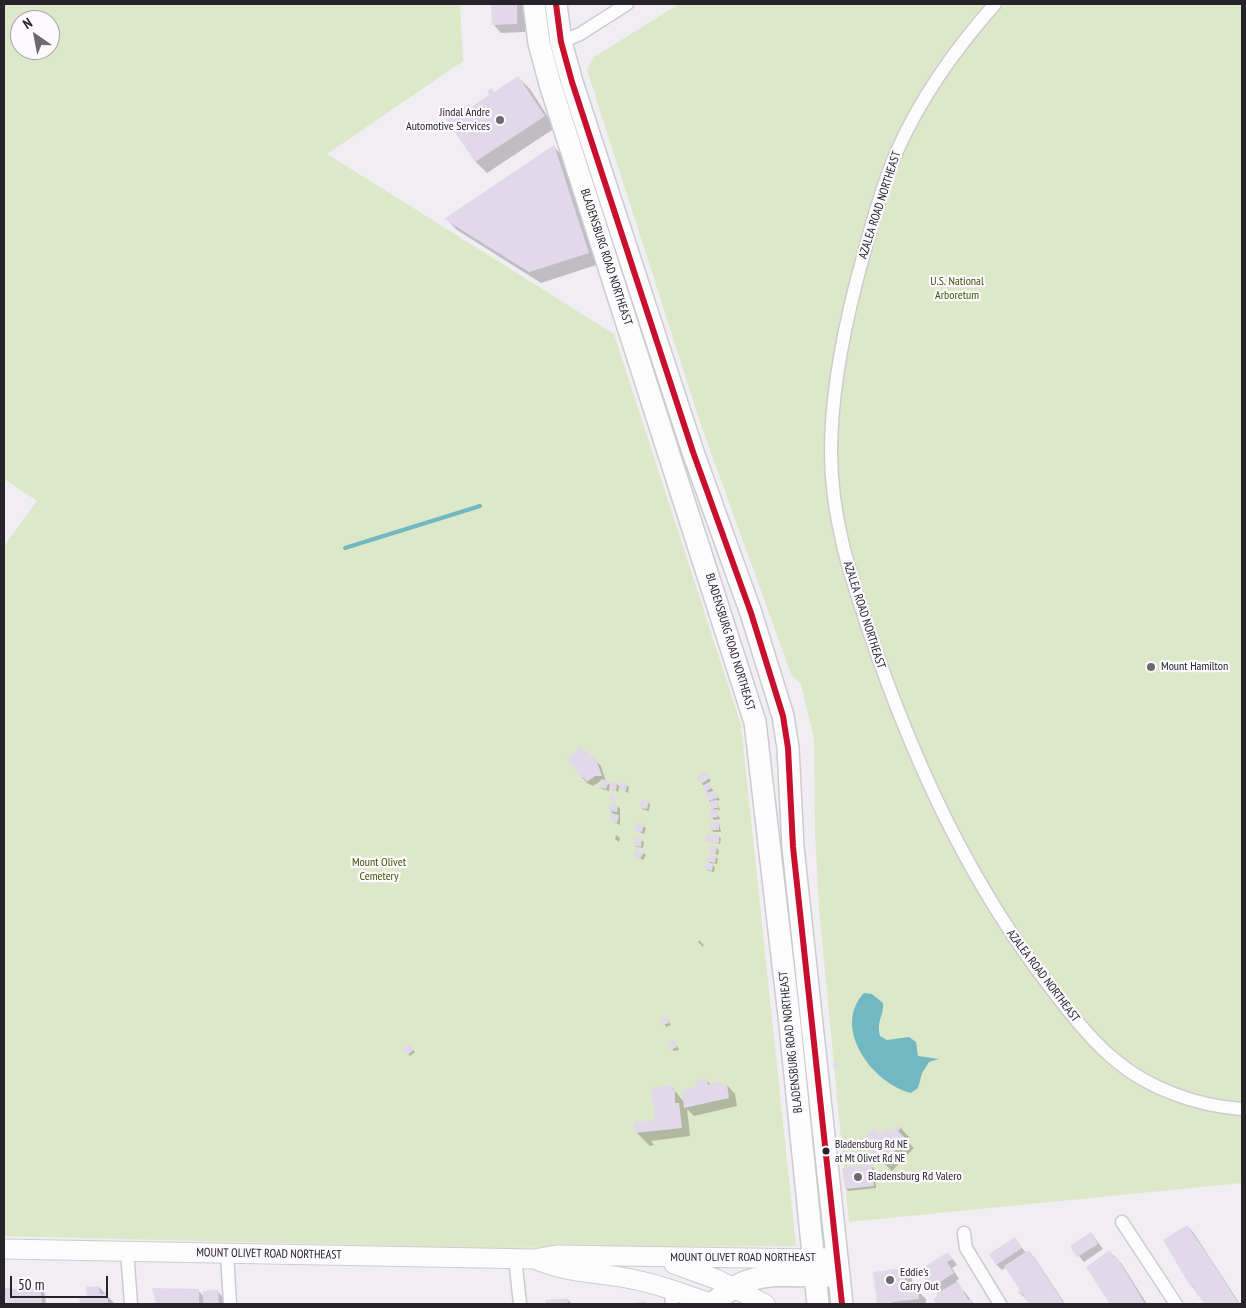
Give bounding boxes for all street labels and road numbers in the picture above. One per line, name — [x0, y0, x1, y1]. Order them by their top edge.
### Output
street label: AZALEA ROAD NORTHEAST — [856, 149, 904, 261]
street label: BLADENSBURG ROAD NORTHEAST — [577, 187, 635, 327]
street label: AZALEA ROAD NORTHEAST — [840, 559, 888, 671]
street label: BLADENSBURG ROAD NORTHEAST — [702, 572, 758, 712]
street label: AZALEA ROAD NORTHEAST — [1003, 927, 1083, 1025]
street label: BLADENSBURG ROAD NORTHEAST — [776, 970, 806, 1114]
street label: MOUNT OLIVET ROAD NORTHEAST — [196, 1246, 342, 1262]
street label: MOUNT OLIVET ROAD NORTHEAST — [670, 1251, 816, 1265]

